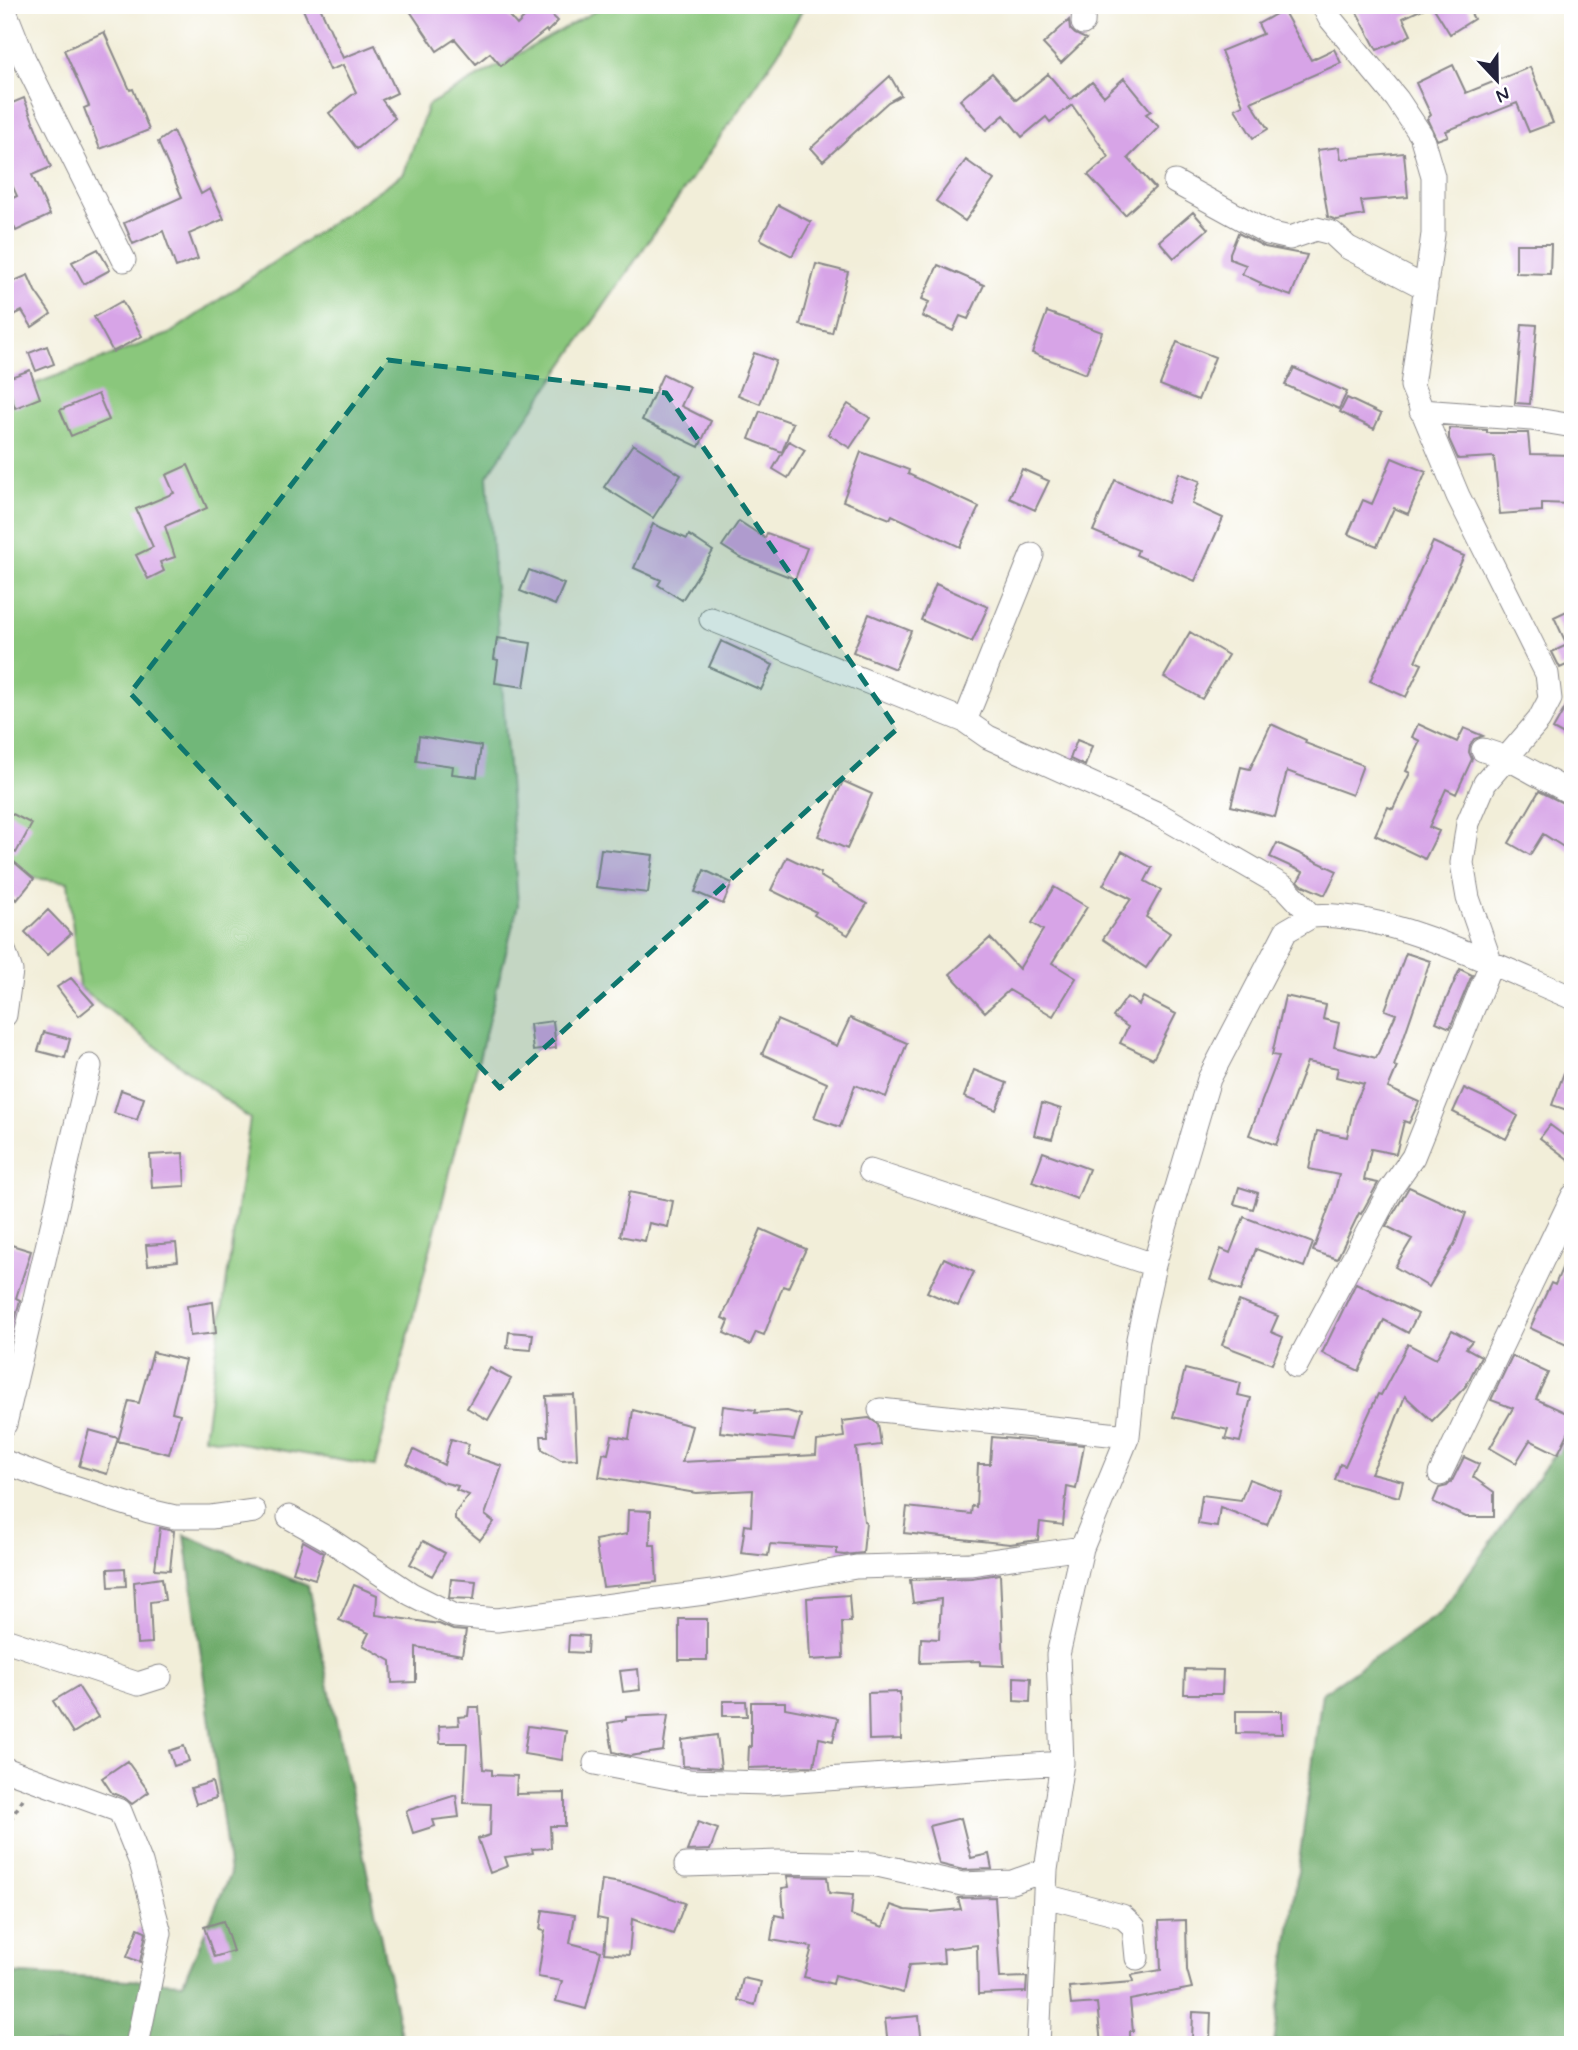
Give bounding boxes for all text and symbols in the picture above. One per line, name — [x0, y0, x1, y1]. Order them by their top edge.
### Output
north arrow — [1462, 46, 1532, 116]
text: N — [1492, 80, 1513, 108]

